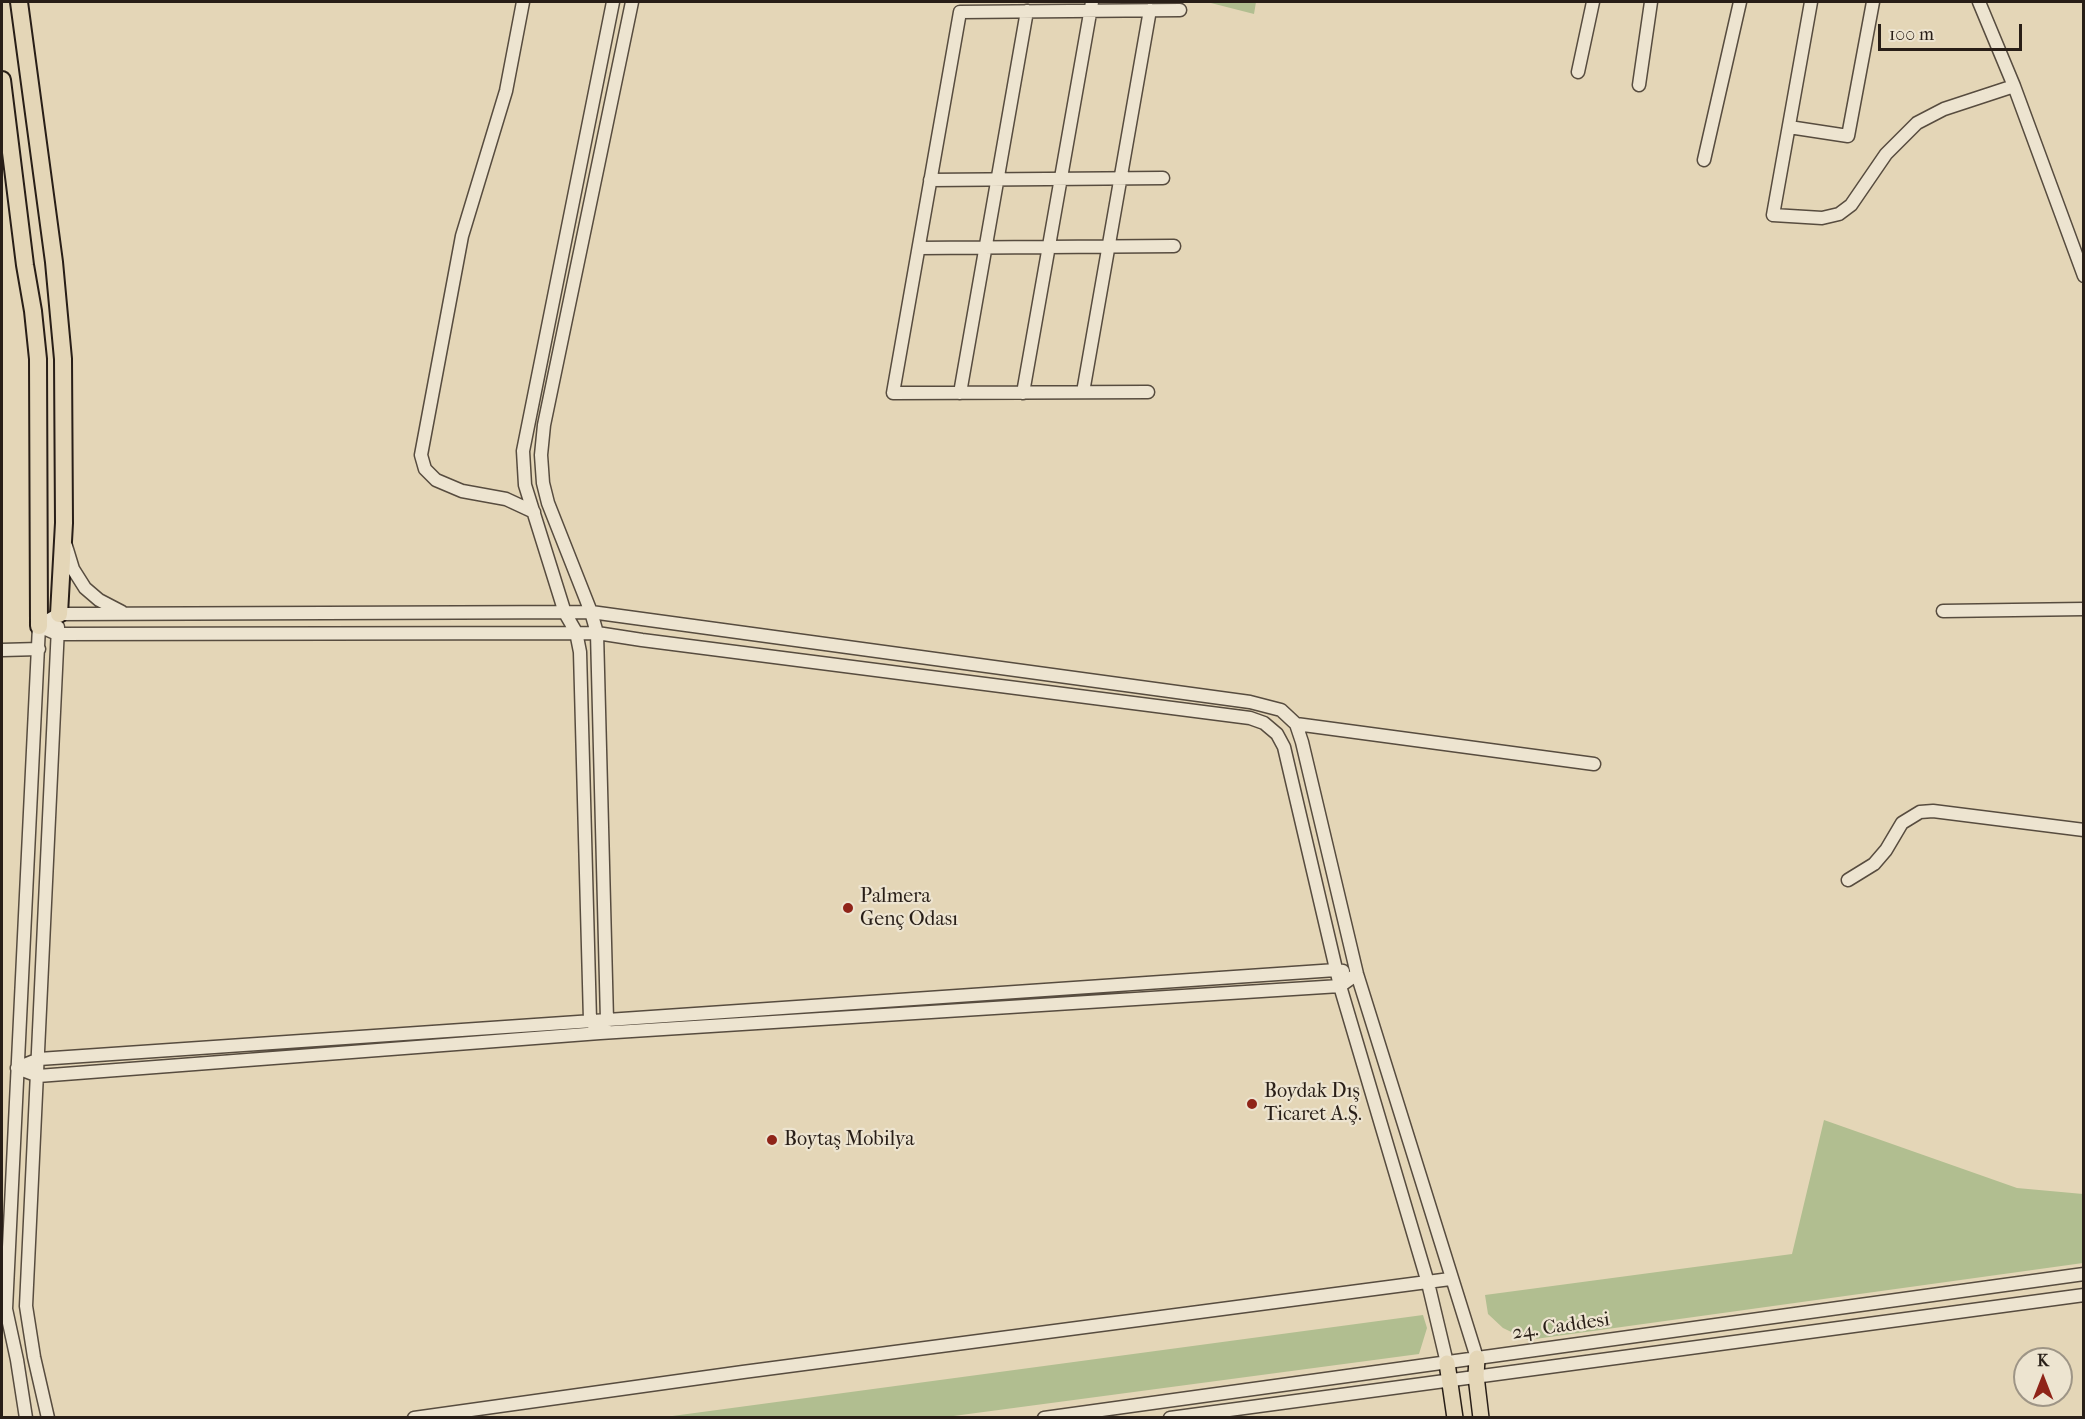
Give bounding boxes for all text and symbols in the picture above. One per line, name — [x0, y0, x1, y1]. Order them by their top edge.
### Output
scale bar — [1881, 12, 2025, 50]
text: 100 m — [1889, 24, 1934, 45]
place label: Palmera Genç Odası — [860, 885, 958, 932]
marker: Palmera Genç Odası — [841, 901, 855, 915]
place label: Boydak Dış Ticaret A.Ş. — [1264, 1080, 1362, 1127]
marker: Boydak Dış Ticaret A.Ş. — [1245, 1097, 1259, 1111]
place label: Boytaş Mobilya — [784, 1128, 914, 1152]
marker: Boytaş Mobilya — [765, 1133, 779, 1147]
street label: 24. Caddesi — [1511, 1308, 1611, 1346]
north arrow — [2013, 1347, 2073, 1407]
text: K — [2037, 1351, 2049, 1370]

